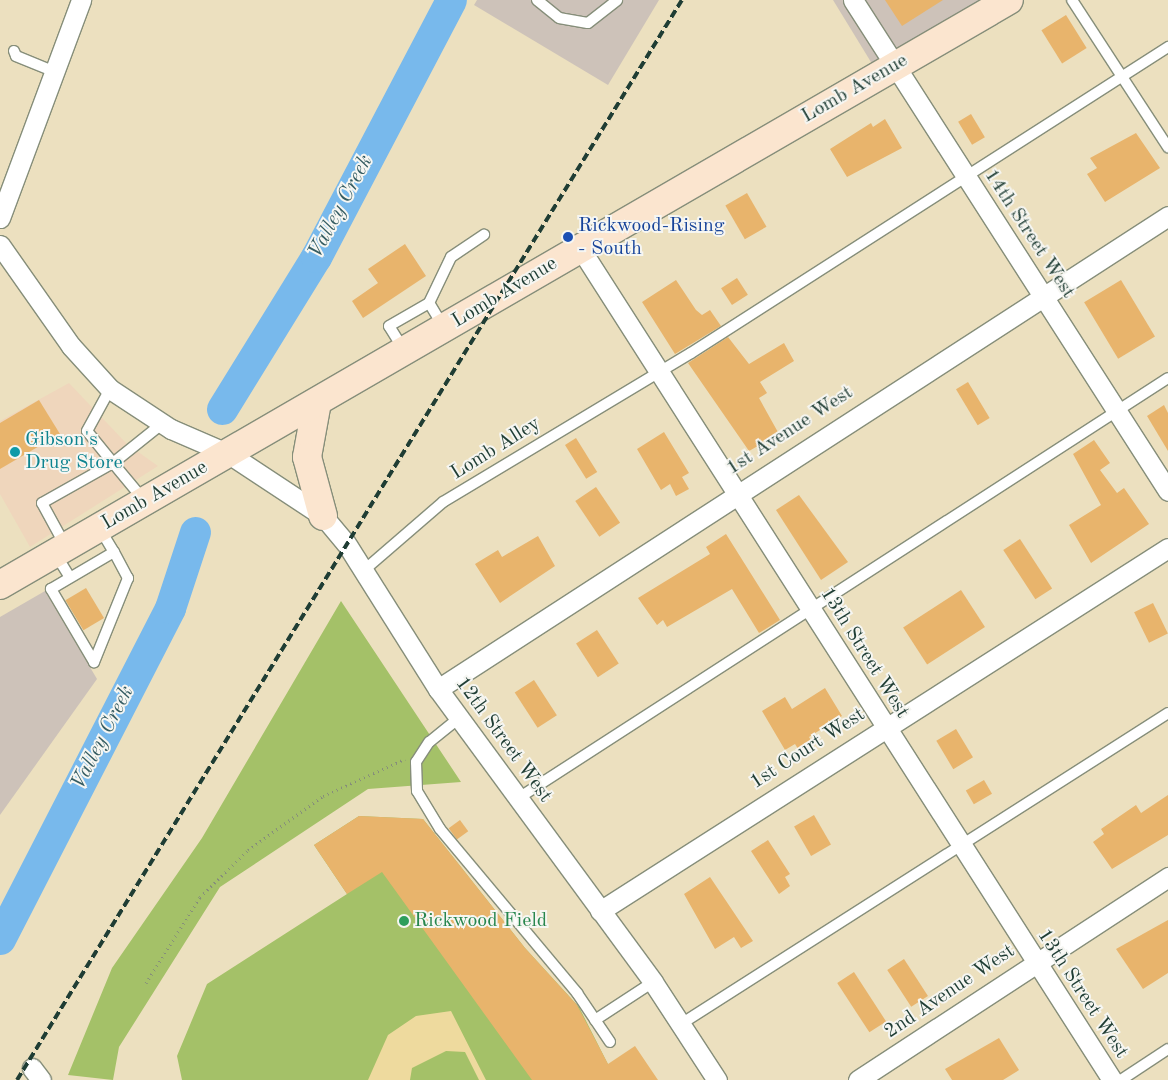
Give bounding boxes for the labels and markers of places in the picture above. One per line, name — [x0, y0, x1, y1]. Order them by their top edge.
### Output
place label: Rickwood-Rising - South — [578, 214, 724, 261]
marker: Rickwood-Rising - South — [562, 231, 574, 243]
place label: Gibson's Drug Store — [25, 429, 123, 476]
marker: Gibson's Drug Store — [9, 446, 21, 458]
place label: Rickwood Field — [414, 909, 547, 933]
marker: Rickwood Field — [398, 915, 410, 927]

